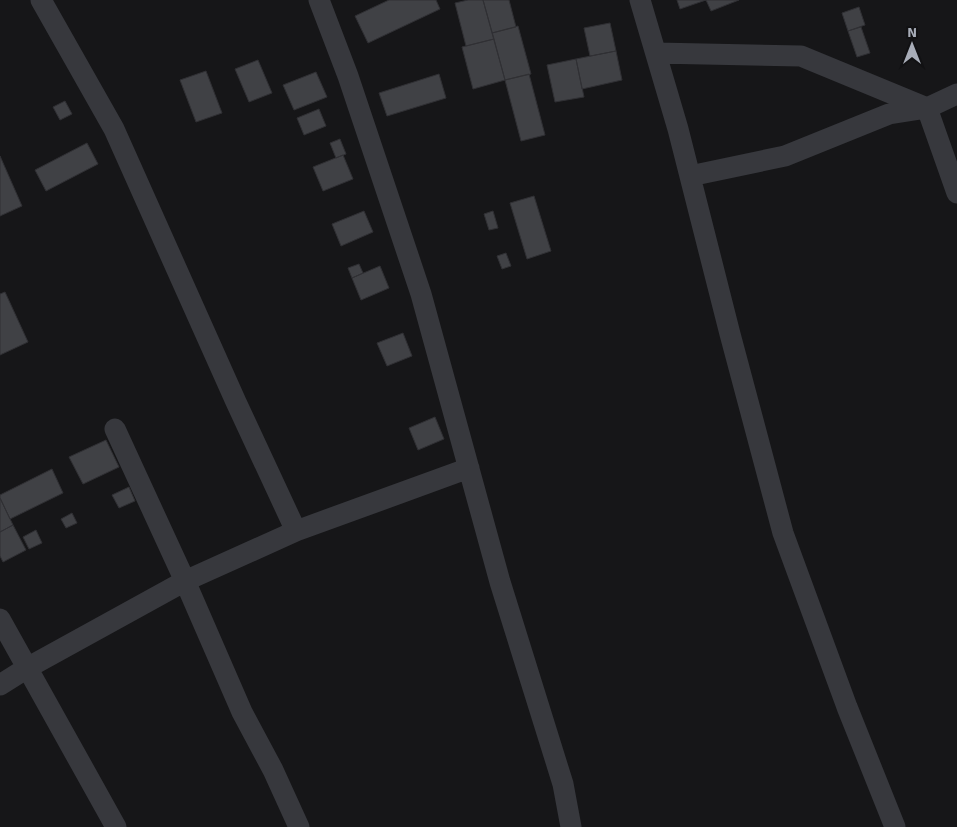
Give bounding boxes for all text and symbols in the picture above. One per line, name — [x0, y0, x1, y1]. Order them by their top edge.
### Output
north arrow — [887, 20, 937, 70]
text: N — [907, 24, 917, 41]

